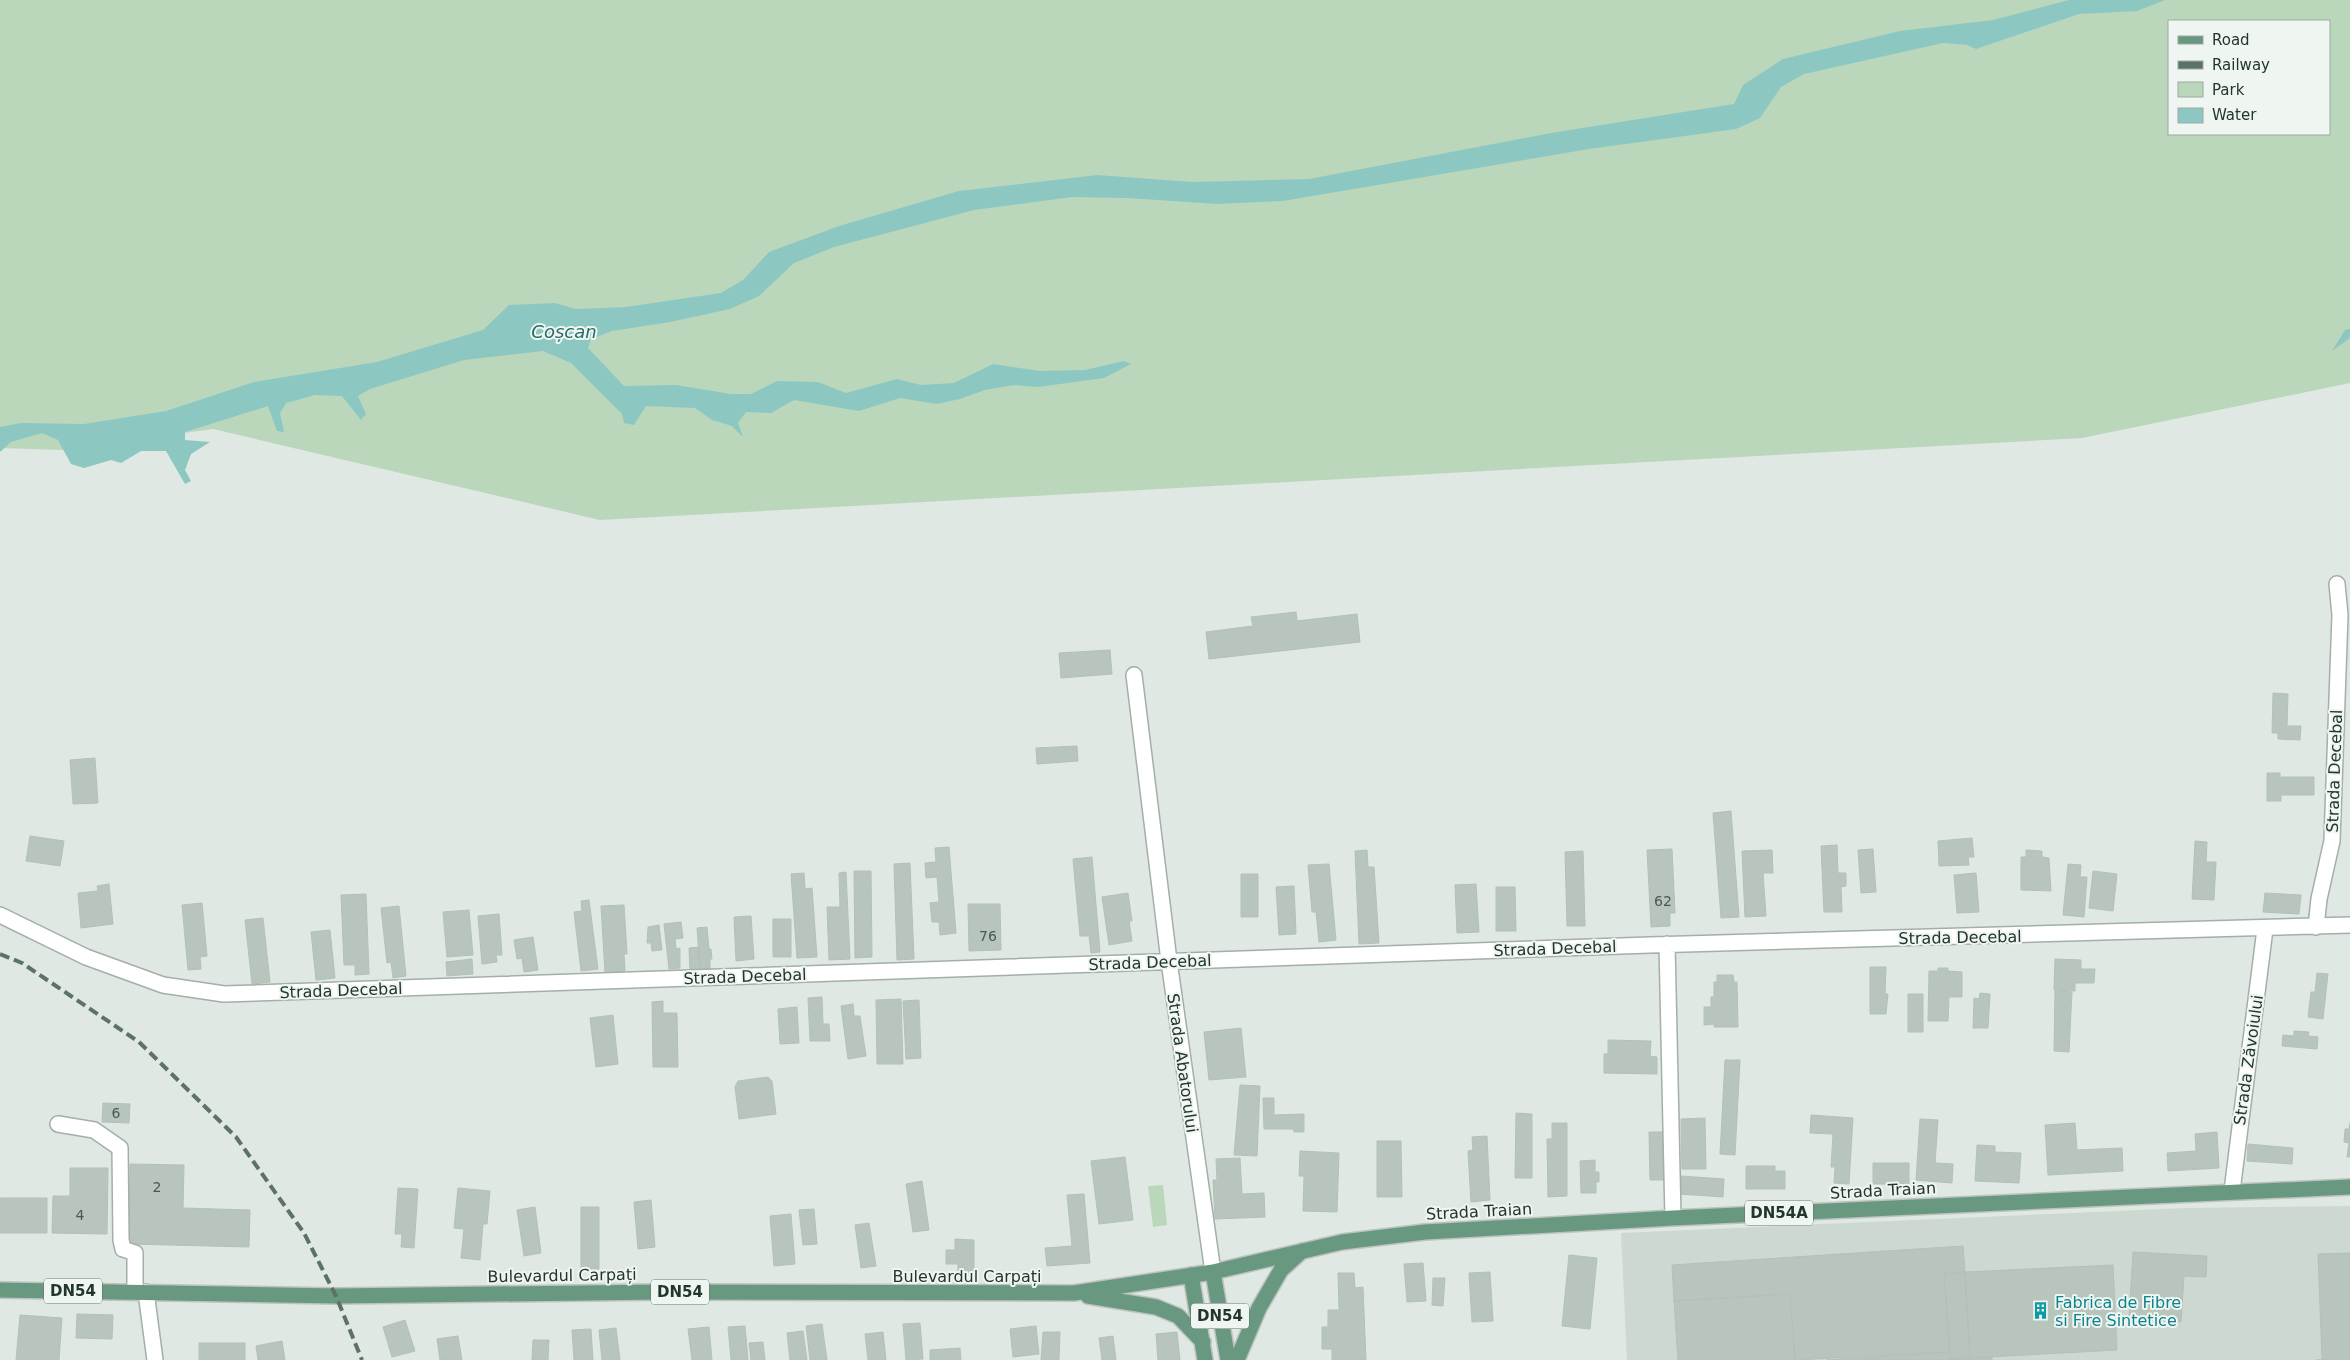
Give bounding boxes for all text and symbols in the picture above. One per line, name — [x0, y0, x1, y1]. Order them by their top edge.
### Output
legend — [2168, 20, 2330, 135]
text: Road — [2212, 31, 2250, 49]
text: Railway — [2212, 56, 2270, 74]
text: Park — [2212, 81, 2245, 99]
text: Water — [2212, 106, 2257, 124]
water label: Coșcan — [531, 321, 597, 342]
street label: Strada Decebal — [2323, 709, 2346, 833]
house number: 62 — [1654, 893, 1672, 909]
street label: Strada Decebal — [1898, 927, 2022, 948]
house number: 76 — [979, 928, 997, 944]
street label: Strada Decebal — [1493, 937, 1617, 960]
street label: Strada Decebal — [1088, 951, 1212, 974]
street label: Strada Decebal — [683, 965, 807, 988]
street label: Strada Decebal — [279, 979, 403, 1002]
street label: Strada Abatorului — [1163, 992, 1202, 1134]
street label: Strada Zăvoiului — [2230, 994, 2267, 1127]
house number: 6 — [112, 1105, 121, 1121]
street label: Strada Traian — [1830, 1178, 1936, 1203]
house number: 2 — [153, 1179, 161, 1195]
street label: Strada Traian — [1426, 1199, 1532, 1224]
road number: DN54A — [1745, 1200, 1813, 1226]
house number: 4 — [76, 1207, 85, 1223]
street label: Bulevardul Carpați — [487, 1265, 637, 1286]
street label: Bulevardul Carpați — [892, 1267, 1042, 1286]
road number: DN54 — [44, 1278, 102, 1304]
road number: DN54 — [651, 1280, 709, 1304]
place label: Fabrica de Fibre si Fire Sintetice — [2055, 1293, 2181, 1330]
building icon: Fabrica de Fibre si Fire Sintetice — [2031, 1301, 2051, 1321]
road number: DN54 — [1191, 1304, 1249, 1328]

